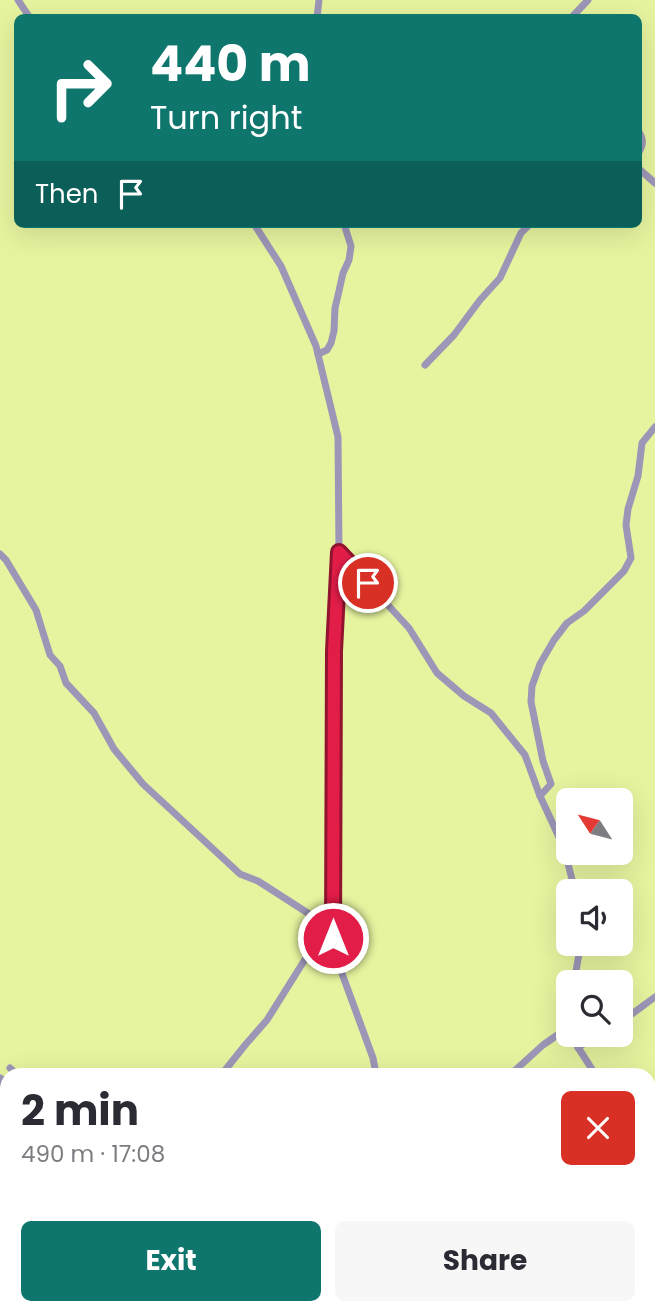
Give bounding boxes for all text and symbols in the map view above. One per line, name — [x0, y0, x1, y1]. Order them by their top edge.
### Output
text: 440 m — [150, 30, 311, 98]
icon: right — [35, 42, 126, 133]
text: Turn right — [150, 95, 302, 140]
icon: arrive — [112, 175, 150, 213]
text: Then — [35, 176, 98, 212]
pin — [338, 553, 398, 613]
icon: arrive — [349, 564, 387, 602]
north arrow — [556, 788, 634, 864]
map controls — [556, 788, 633, 1047]
button: sound — [556, 879, 633, 956]
position arrow — [296, 901, 370, 975]
button: search — [556, 970, 633, 1047]
text: 2 min — [21, 1081, 139, 1140]
button: close — [561, 1091, 635, 1165]
text: 490 m · 17:08 — [21, 1138, 165, 1170]
button: Exit — [21, 1221, 321, 1301]
button: Share — [335, 1221, 635, 1301]

